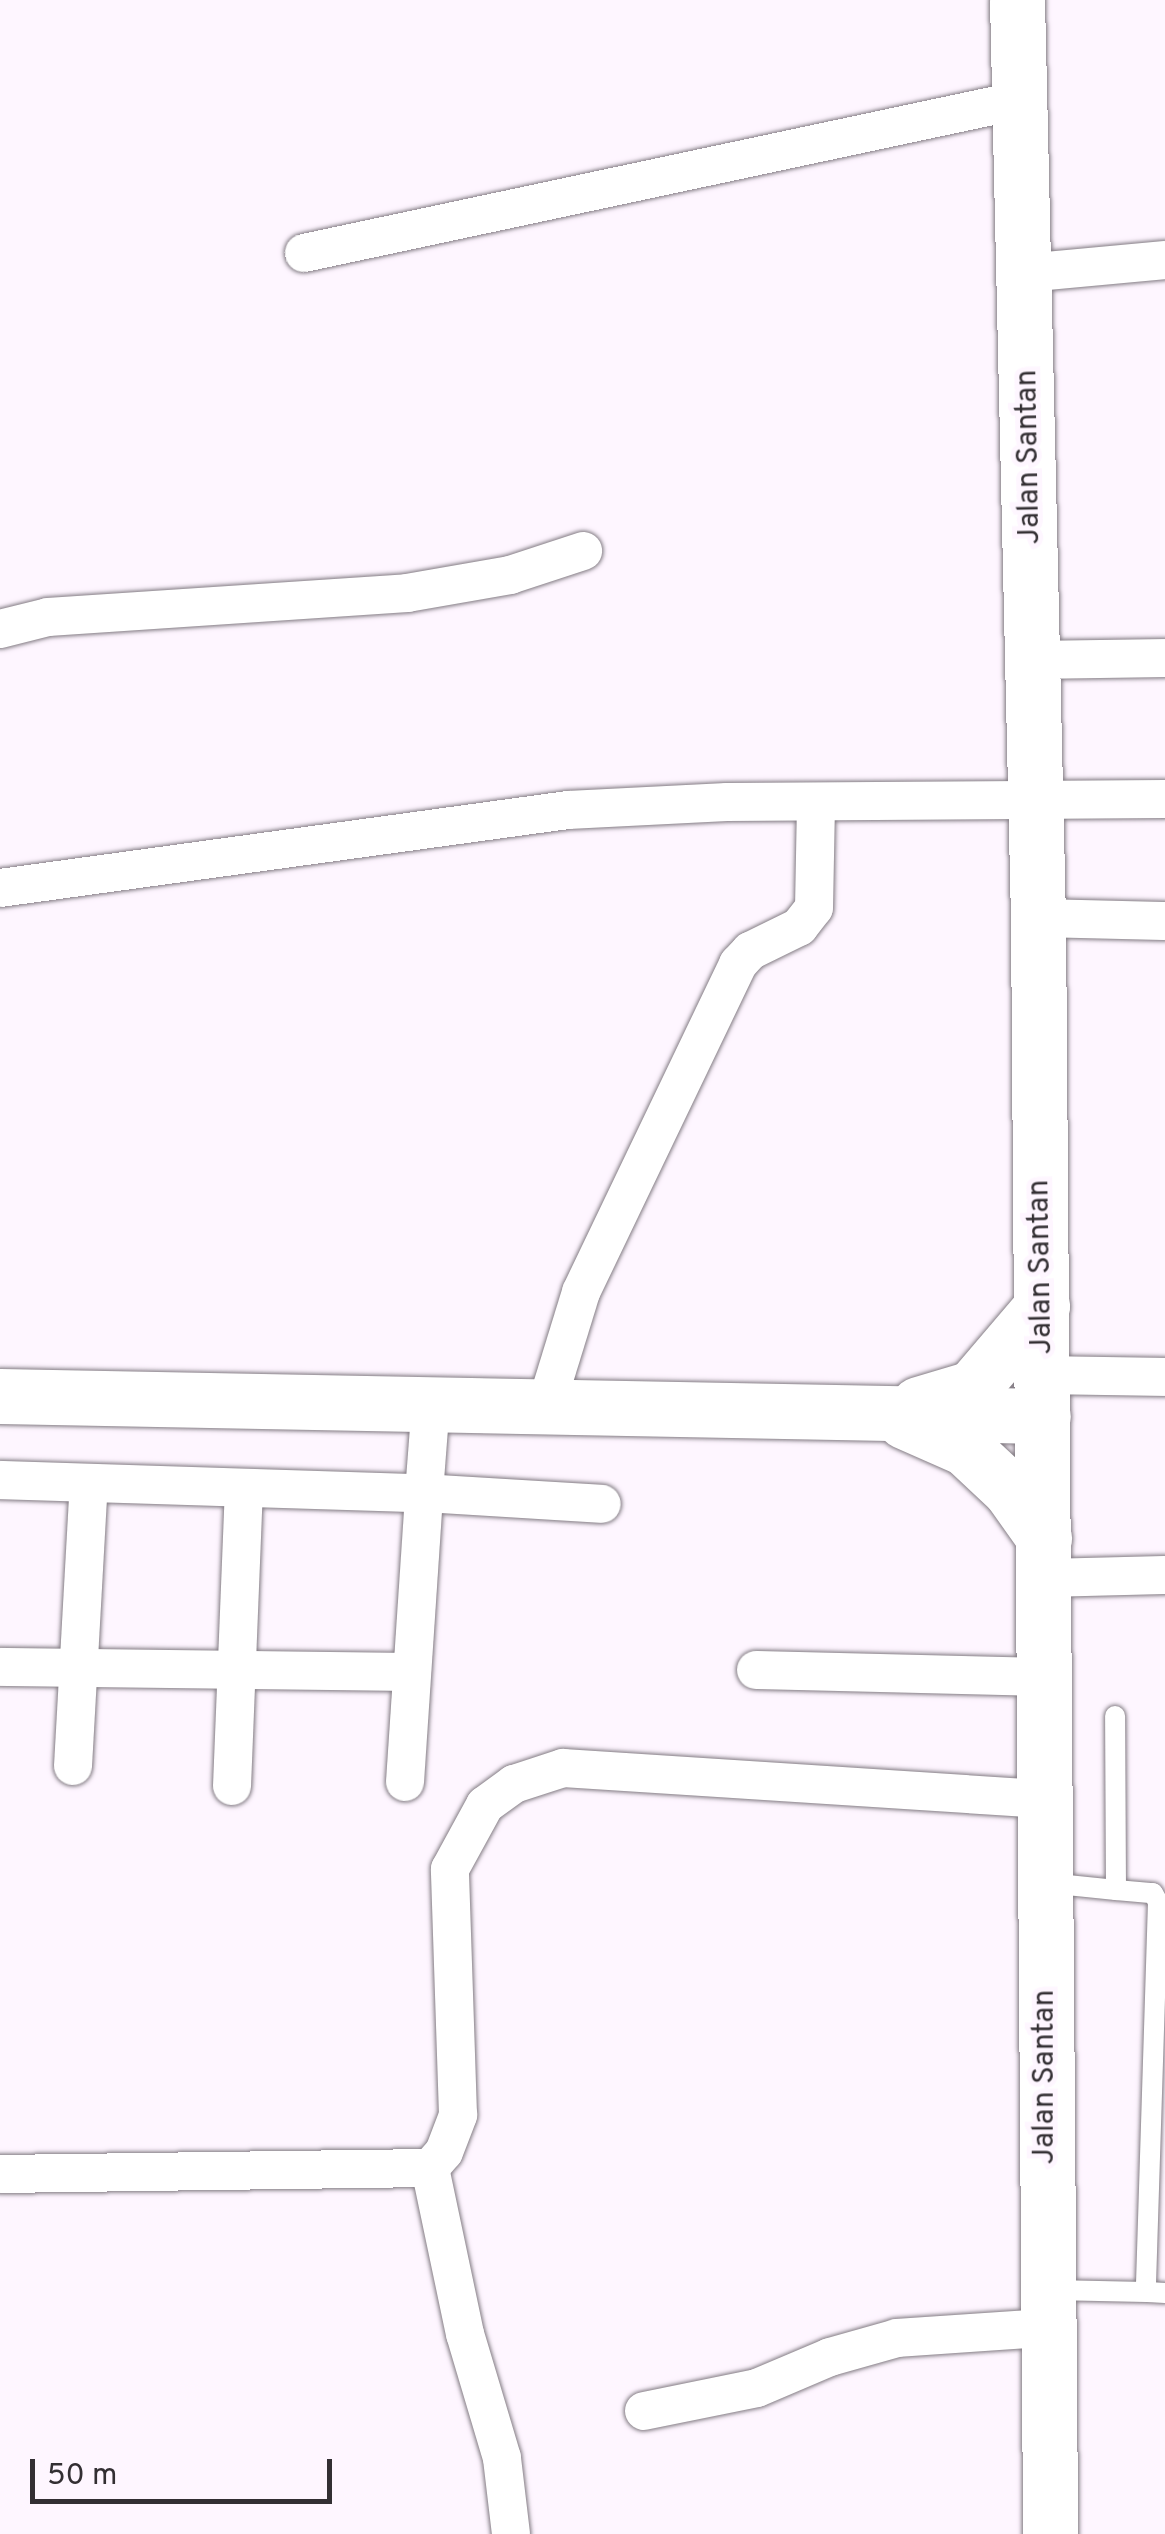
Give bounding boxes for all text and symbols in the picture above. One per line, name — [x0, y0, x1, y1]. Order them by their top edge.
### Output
street label: Jalan Santan — [1010, 369, 1050, 545]
street label: Jalan Santan — [1022, 1179, 1062, 1355]
street label: Jalan Santan — [1028, 1990, 1064, 2164]
scale bar — [35, 2439, 338, 2501]
text: 50 m — [47, 2458, 117, 2495]

